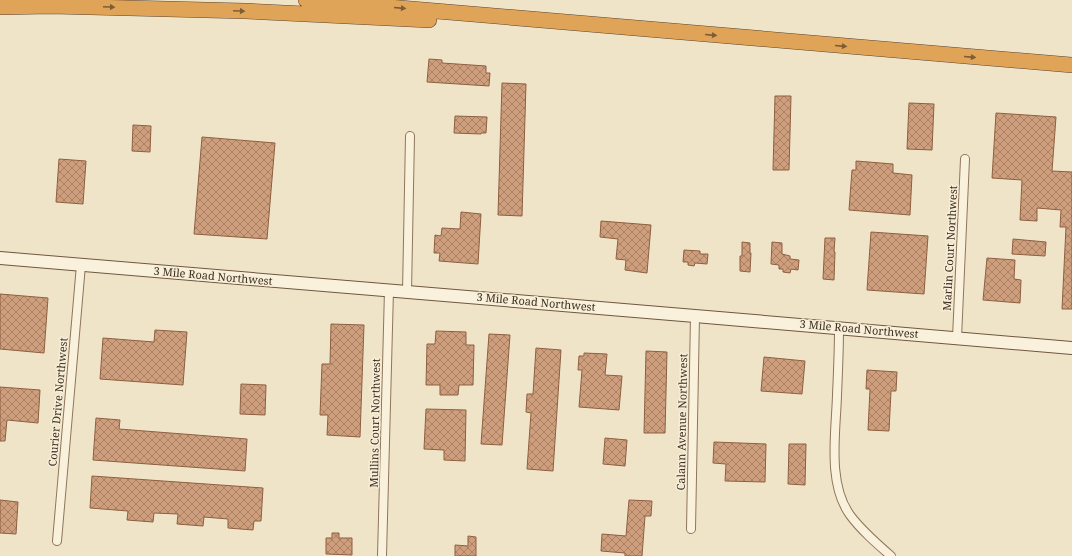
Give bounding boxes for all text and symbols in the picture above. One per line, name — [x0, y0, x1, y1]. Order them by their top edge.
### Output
one-way arrow — [103, 4, 116, 10]
one-way arrow — [394, 4, 406, 11]
one-way arrow — [233, 8, 246, 14]
one-way arrow — [705, 31, 717, 38]
one-way arrow — [835, 42, 847, 49]
one-way arrow — [964, 53, 976, 60]
street label: Marlin Court Northwest — [939, 185, 960, 311]
street label: 3 Mile Road Northwest — [153, 263, 273, 288]
street label: 3 Mile Road Northwest — [476, 289, 596, 314]
street label: 3 Mile Road Northwest — [799, 316, 919, 341]
street label: Courier Drive Northwest — [44, 337, 71, 467]
street label: Calann Avenue Northwest — [673, 353, 690, 490]
street label: Mullins Court Northwest — [366, 358, 383, 488]

